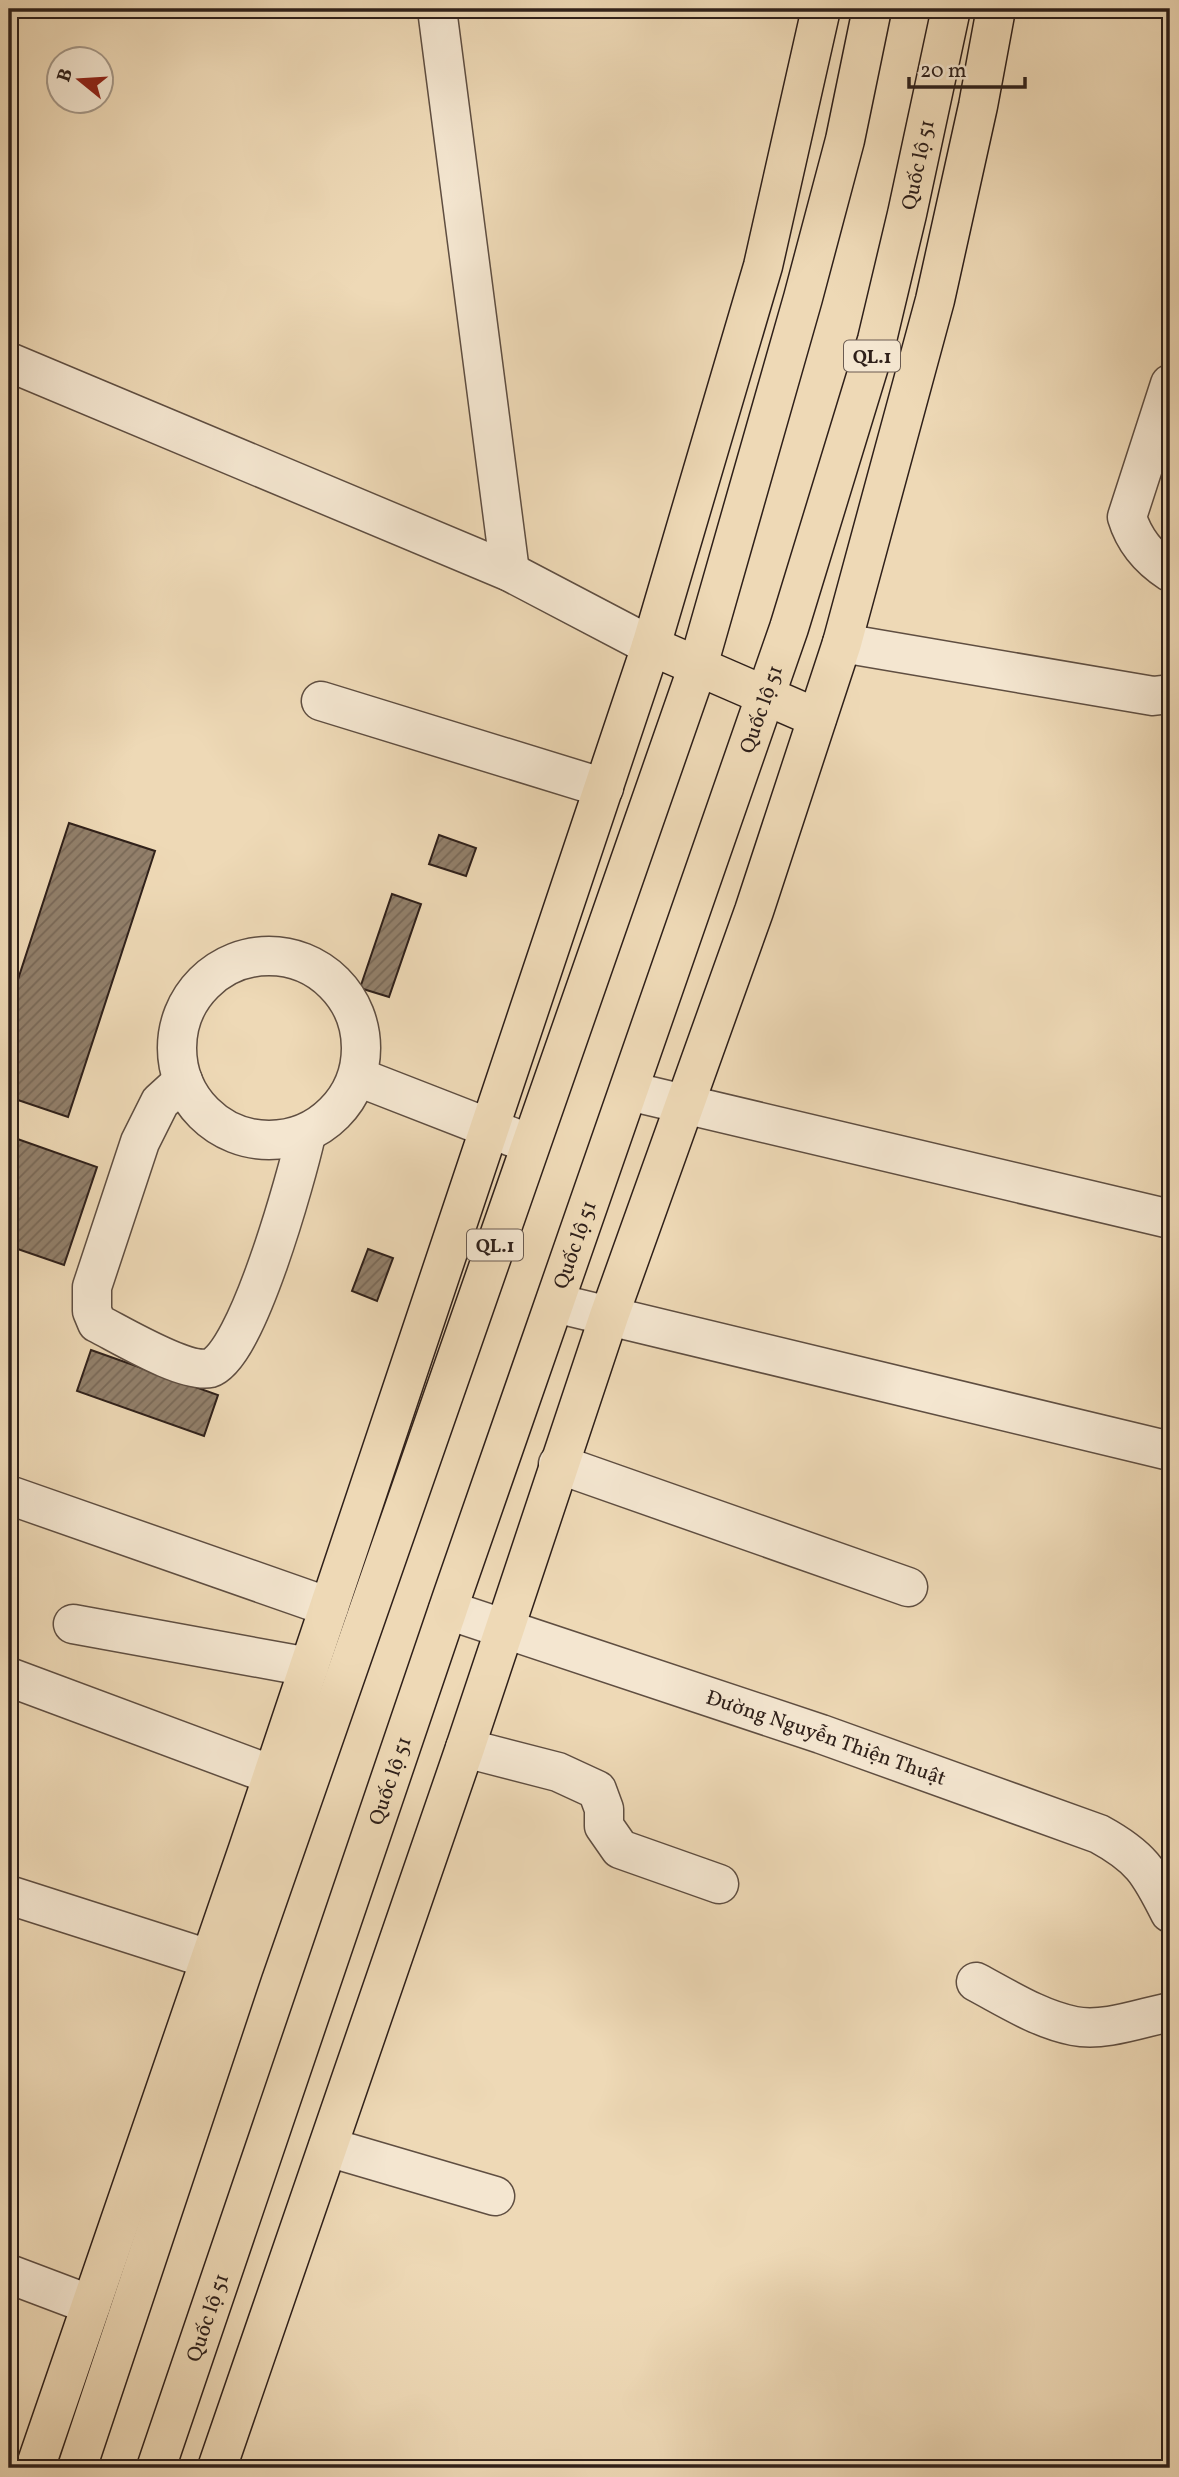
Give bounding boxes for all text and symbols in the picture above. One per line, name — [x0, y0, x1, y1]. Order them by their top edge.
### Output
north arrow — [46, 46, 116, 116]
scale bar — [909, 46, 1025, 90]
text: 20 m — [920, 57, 966, 86]
text: B — [51, 65, 80, 85]
street label: Quốc lộ 51 — [895, 117, 943, 213]
road number: QL.1 — [844, 340, 900, 372]
street label: Quốc lộ 51 — [733, 661, 791, 758]
street label: Quốc lộ 51 — [547, 1197, 605, 1293]
road number: QL.1 — [467, 1230, 523, 1260]
street label: Đường Nguyễn Thiện Thuật — [702, 1684, 950, 1794]
street label: Quốc lộ 51 — [363, 1733, 420, 1829]
street label: Quốc lộ 51 — [180, 2270, 237, 2366]

